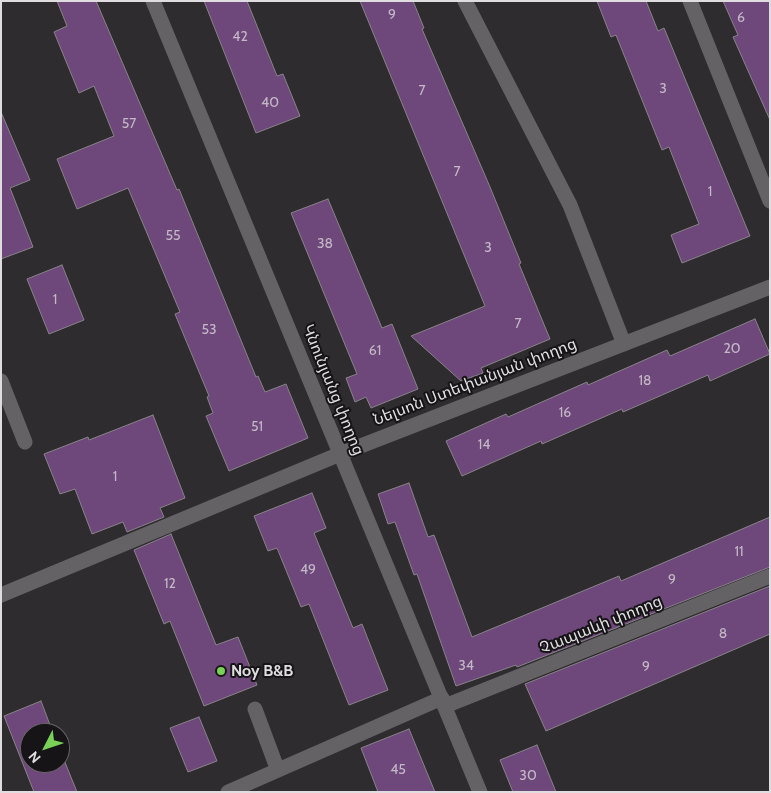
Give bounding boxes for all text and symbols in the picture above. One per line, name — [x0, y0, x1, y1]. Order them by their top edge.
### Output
house number: 9 — [388, 7, 396, 23]
house number: 6 — [737, 10, 745, 26]
house number: 42 — [232, 29, 248, 45]
house number: 3 — [659, 81, 667, 97]
house number: 7 — [418, 83, 426, 99]
house number: 40 — [261, 95, 279, 111]
house number: 57 — [122, 116, 136, 132]
house number: 7 — [453, 164, 461, 180]
house number: 1 — [708, 184, 712, 200]
house number: 55 — [165, 228, 181, 244]
house number: 38 — [317, 236, 333, 252]
house number: 3 — [484, 240, 492, 256]
house number: 1 — [53, 292, 57, 308]
house number: 7 — [514, 316, 522, 332]
house number: 53 — [201, 322, 217, 338]
street label: Կնունյանց փողոց — [298, 322, 368, 458]
street label: Նելսոն Ստեփանյան փողոց — [371, 334, 579, 430]
house number: 20 — [723, 341, 741, 357]
house number: 61 — [369, 343, 381, 359]
house number: 18 — [638, 373, 652, 389]
house number: 16 — [559, 405, 571, 421]
house number: 51 — [251, 419, 263, 435]
house number: 14 — [478, 437, 490, 453]
house number: 1 — [113, 469, 117, 485]
house number: 11 — [734, 544, 744, 560]
house number: 49 — [300, 562, 316, 578]
house number: 9 — [668, 572, 676, 588]
house number: 12 — [164, 576, 176, 592]
street label: Չապաևի փողոց — [537, 592, 665, 658]
house number: 8 — [719, 626, 727, 642]
house number: 34 — [458, 658, 474, 674]
house number: 9 — [642, 659, 650, 675]
place label: Noy B&B — [231, 661, 293, 681]
marker: Noy B&B — [215, 665, 227, 677]
north arrow — [20, 723, 70, 773]
text: N — [24, 748, 44, 767]
house number: 45 — [390, 762, 406, 778]
house number: 30 — [519, 768, 537, 784]

